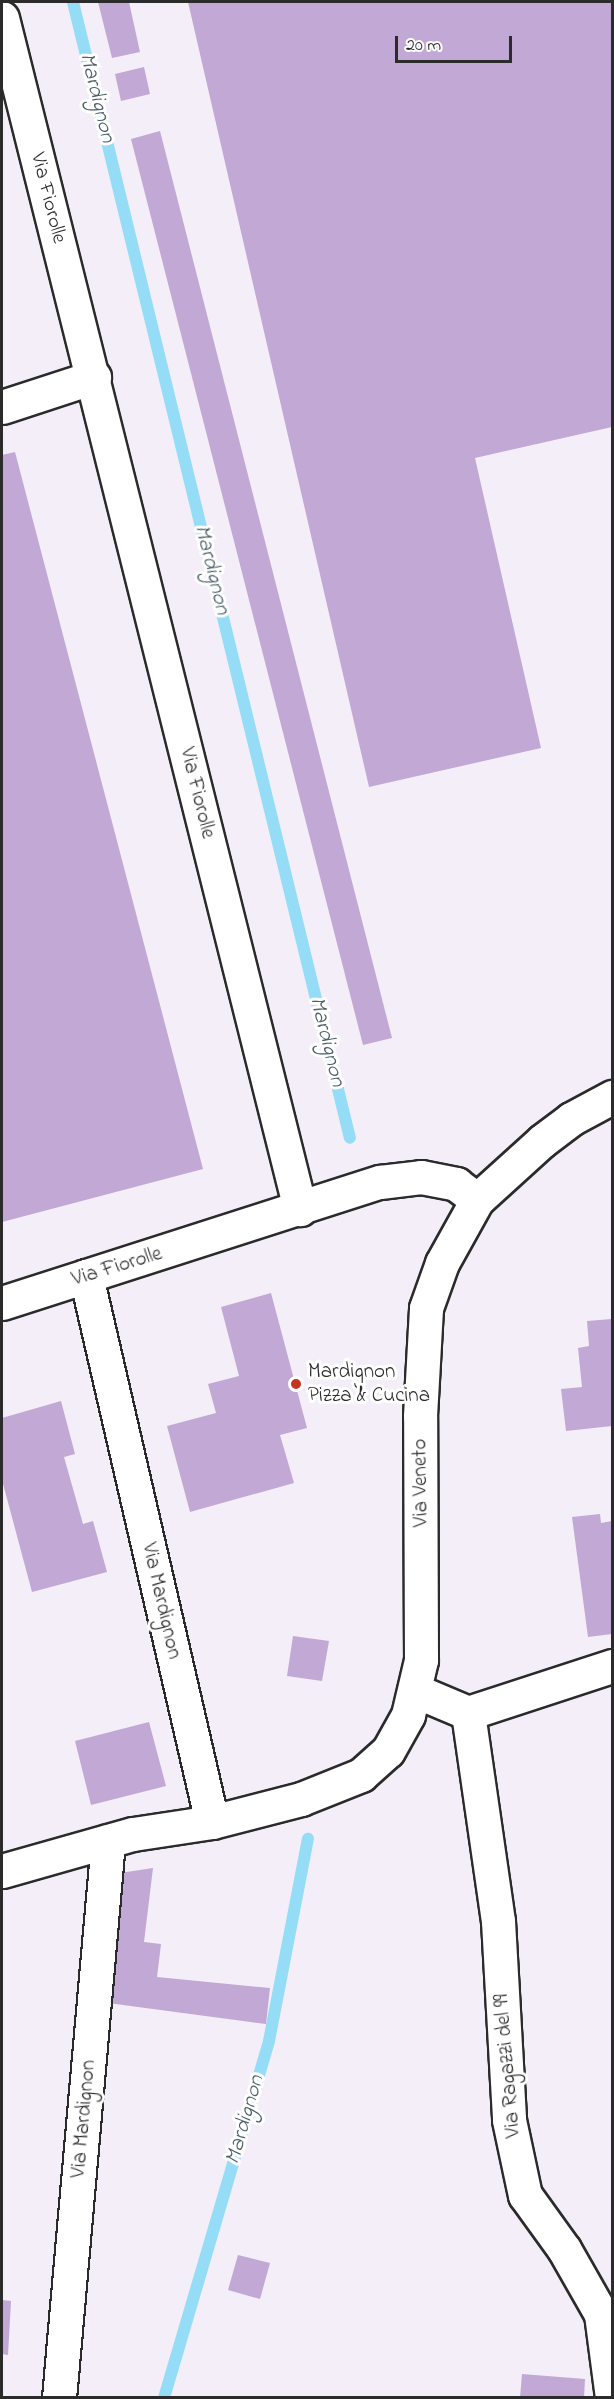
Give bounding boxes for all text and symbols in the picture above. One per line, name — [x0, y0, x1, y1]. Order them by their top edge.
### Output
scale bar — [398, 24, 515, 62]
text: 20 m — [406, 33, 441, 59]
water label: Mardignon — [72, 50, 120, 146]
street label: Via Fiorolle — [25, 150, 71, 246]
water label: Mardignon — [187, 522, 235, 618]
street label: Via Fiorolle — [174, 745, 220, 841]
water label: Mardignon — [302, 994, 350, 1090]
street label: Via Fiorolle — [69, 1241, 165, 1293]
place label: Mardignon Pizza & Cucina — [308, 1359, 430, 1409]
marker: Mardignon Pizza & Cucina — [289, 1377, 303, 1391]
street label: Via Veneto — [408, 1439, 434, 1527]
street label: Via Mardignon — [135, 1540, 187, 1662]
street label: Via Ragazzi del 99 — [489, 1993, 527, 2139]
street label: Via Mardignon — [66, 2059, 102, 2179]
water label: Mardignon — [221, 2072, 271, 2168]

